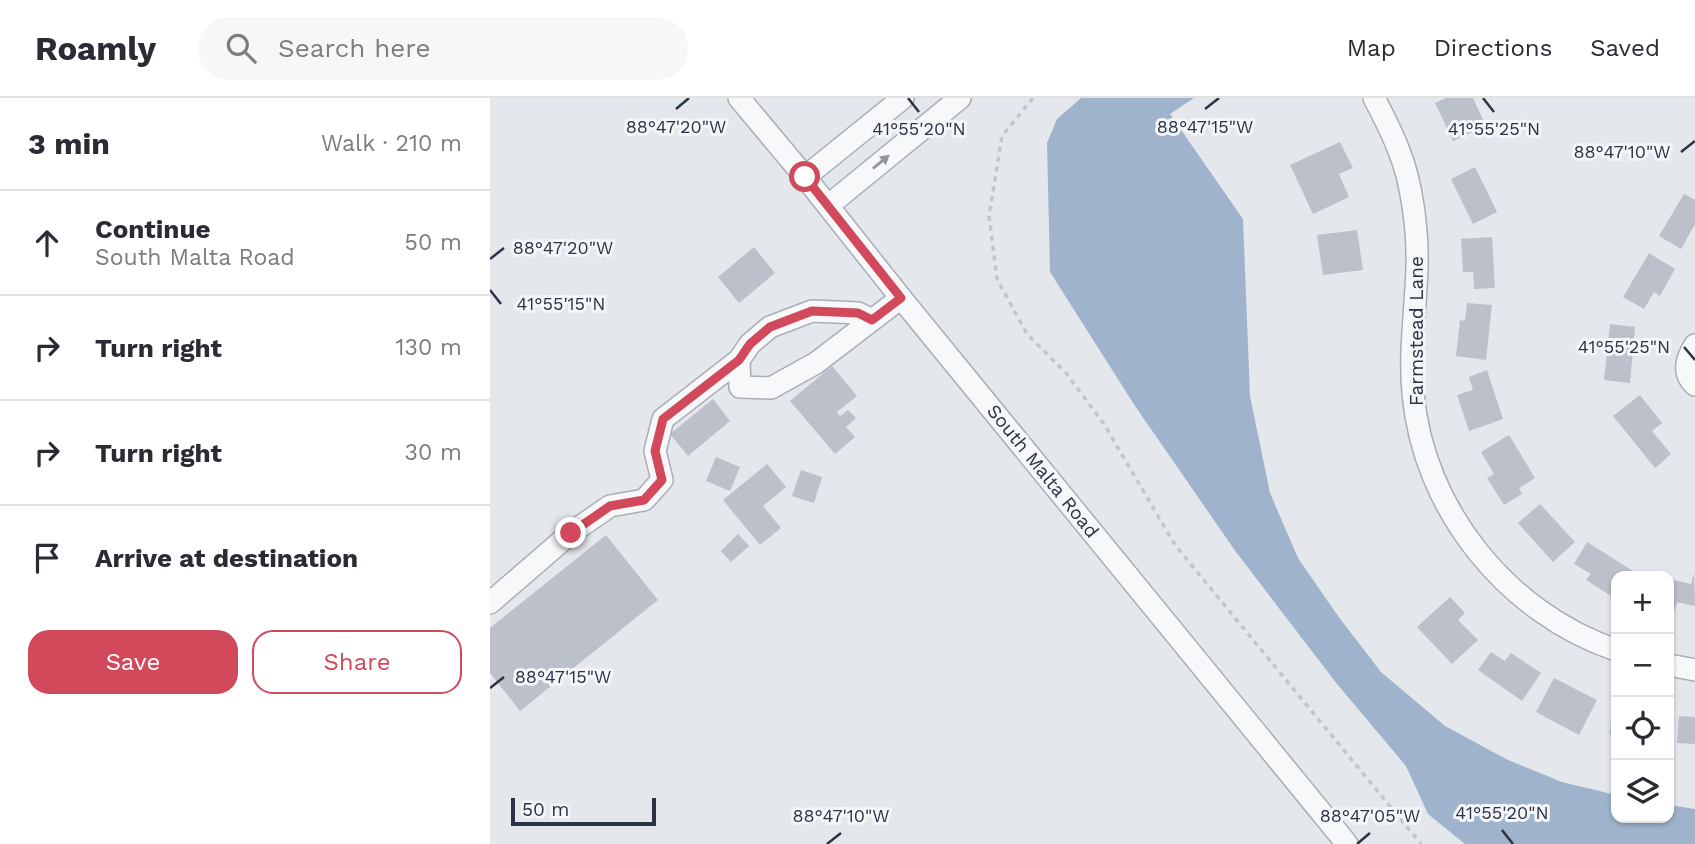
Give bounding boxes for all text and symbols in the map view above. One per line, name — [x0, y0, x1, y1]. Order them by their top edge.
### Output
search box — [198, 17, 688, 80]
text: Roamly — [35, 29, 156, 68]
icon: search — [222, 29, 260, 67]
text: Search here — [278, 33, 431, 63]
text: Map — [1347, 34, 1396, 62]
text: Directions — [1434, 34, 1552, 62]
text: Saved — [1590, 34, 1660, 62]
text: 88°47'20"W — [626, 116, 726, 137]
text: 88°47'15"W — [1157, 116, 1253, 137]
text: 41°55'20"N — [872, 118, 966, 139]
text: 41°55'25"N — [1448, 118, 1540, 139]
text: 3 min — [28, 126, 110, 161]
text: Walk · 210 m — [321, 130, 462, 157]
text: 88°47'10"W — [1573, 141, 1671, 162]
one-way arrow — [873, 155, 890, 170]
route start — [789, 161, 820, 192]
text: Continue — [95, 214, 211, 244]
icon: ahead — [28, 224, 66, 262]
text: 50 m — [405, 229, 462, 256]
text: 88°47'20"W — [513, 237, 613, 258]
text: South Malta Road — [95, 244, 295, 271]
street label: Farmstead Lane — [1405, 256, 1428, 406]
text: 41°55'15"N — [516, 293, 606, 314]
icon: right — [28, 329, 66, 367]
text: Turn right — [95, 333, 222, 363]
text: 130 m — [396, 334, 462, 361]
text: 41°55'25"N — [1578, 336, 1670, 357]
street label: South Malta Road — [982, 400, 1104, 542]
icon: right — [28, 434, 66, 472]
text: Turn right — [95, 438, 222, 468]
text: 30 m — [405, 439, 462, 466]
route end — [555, 517, 586, 548]
icon: arrive — [28, 539, 66, 577]
text: Arrive at destination — [95, 543, 358, 573]
map controls — [1611, 571, 1674, 823]
button: + — [1611, 571, 1674, 634]
button: Save — [28, 630, 238, 694]
button: Share — [252, 630, 462, 694]
button: − — [1611, 634, 1674, 697]
text: 88°47'15"W — [515, 666, 611, 687]
button: locate — [1611, 697, 1674, 760]
button: layers — [1611, 760, 1674, 823]
scale bar — [511, 795, 656, 827]
text: 50 m — [522, 798, 569, 821]
text: 41°55'20"N — [1455, 802, 1549, 823]
text: 88°47'10"W — [792, 805, 890, 826]
text: 88°47'05"W — [1320, 805, 1420, 826]

